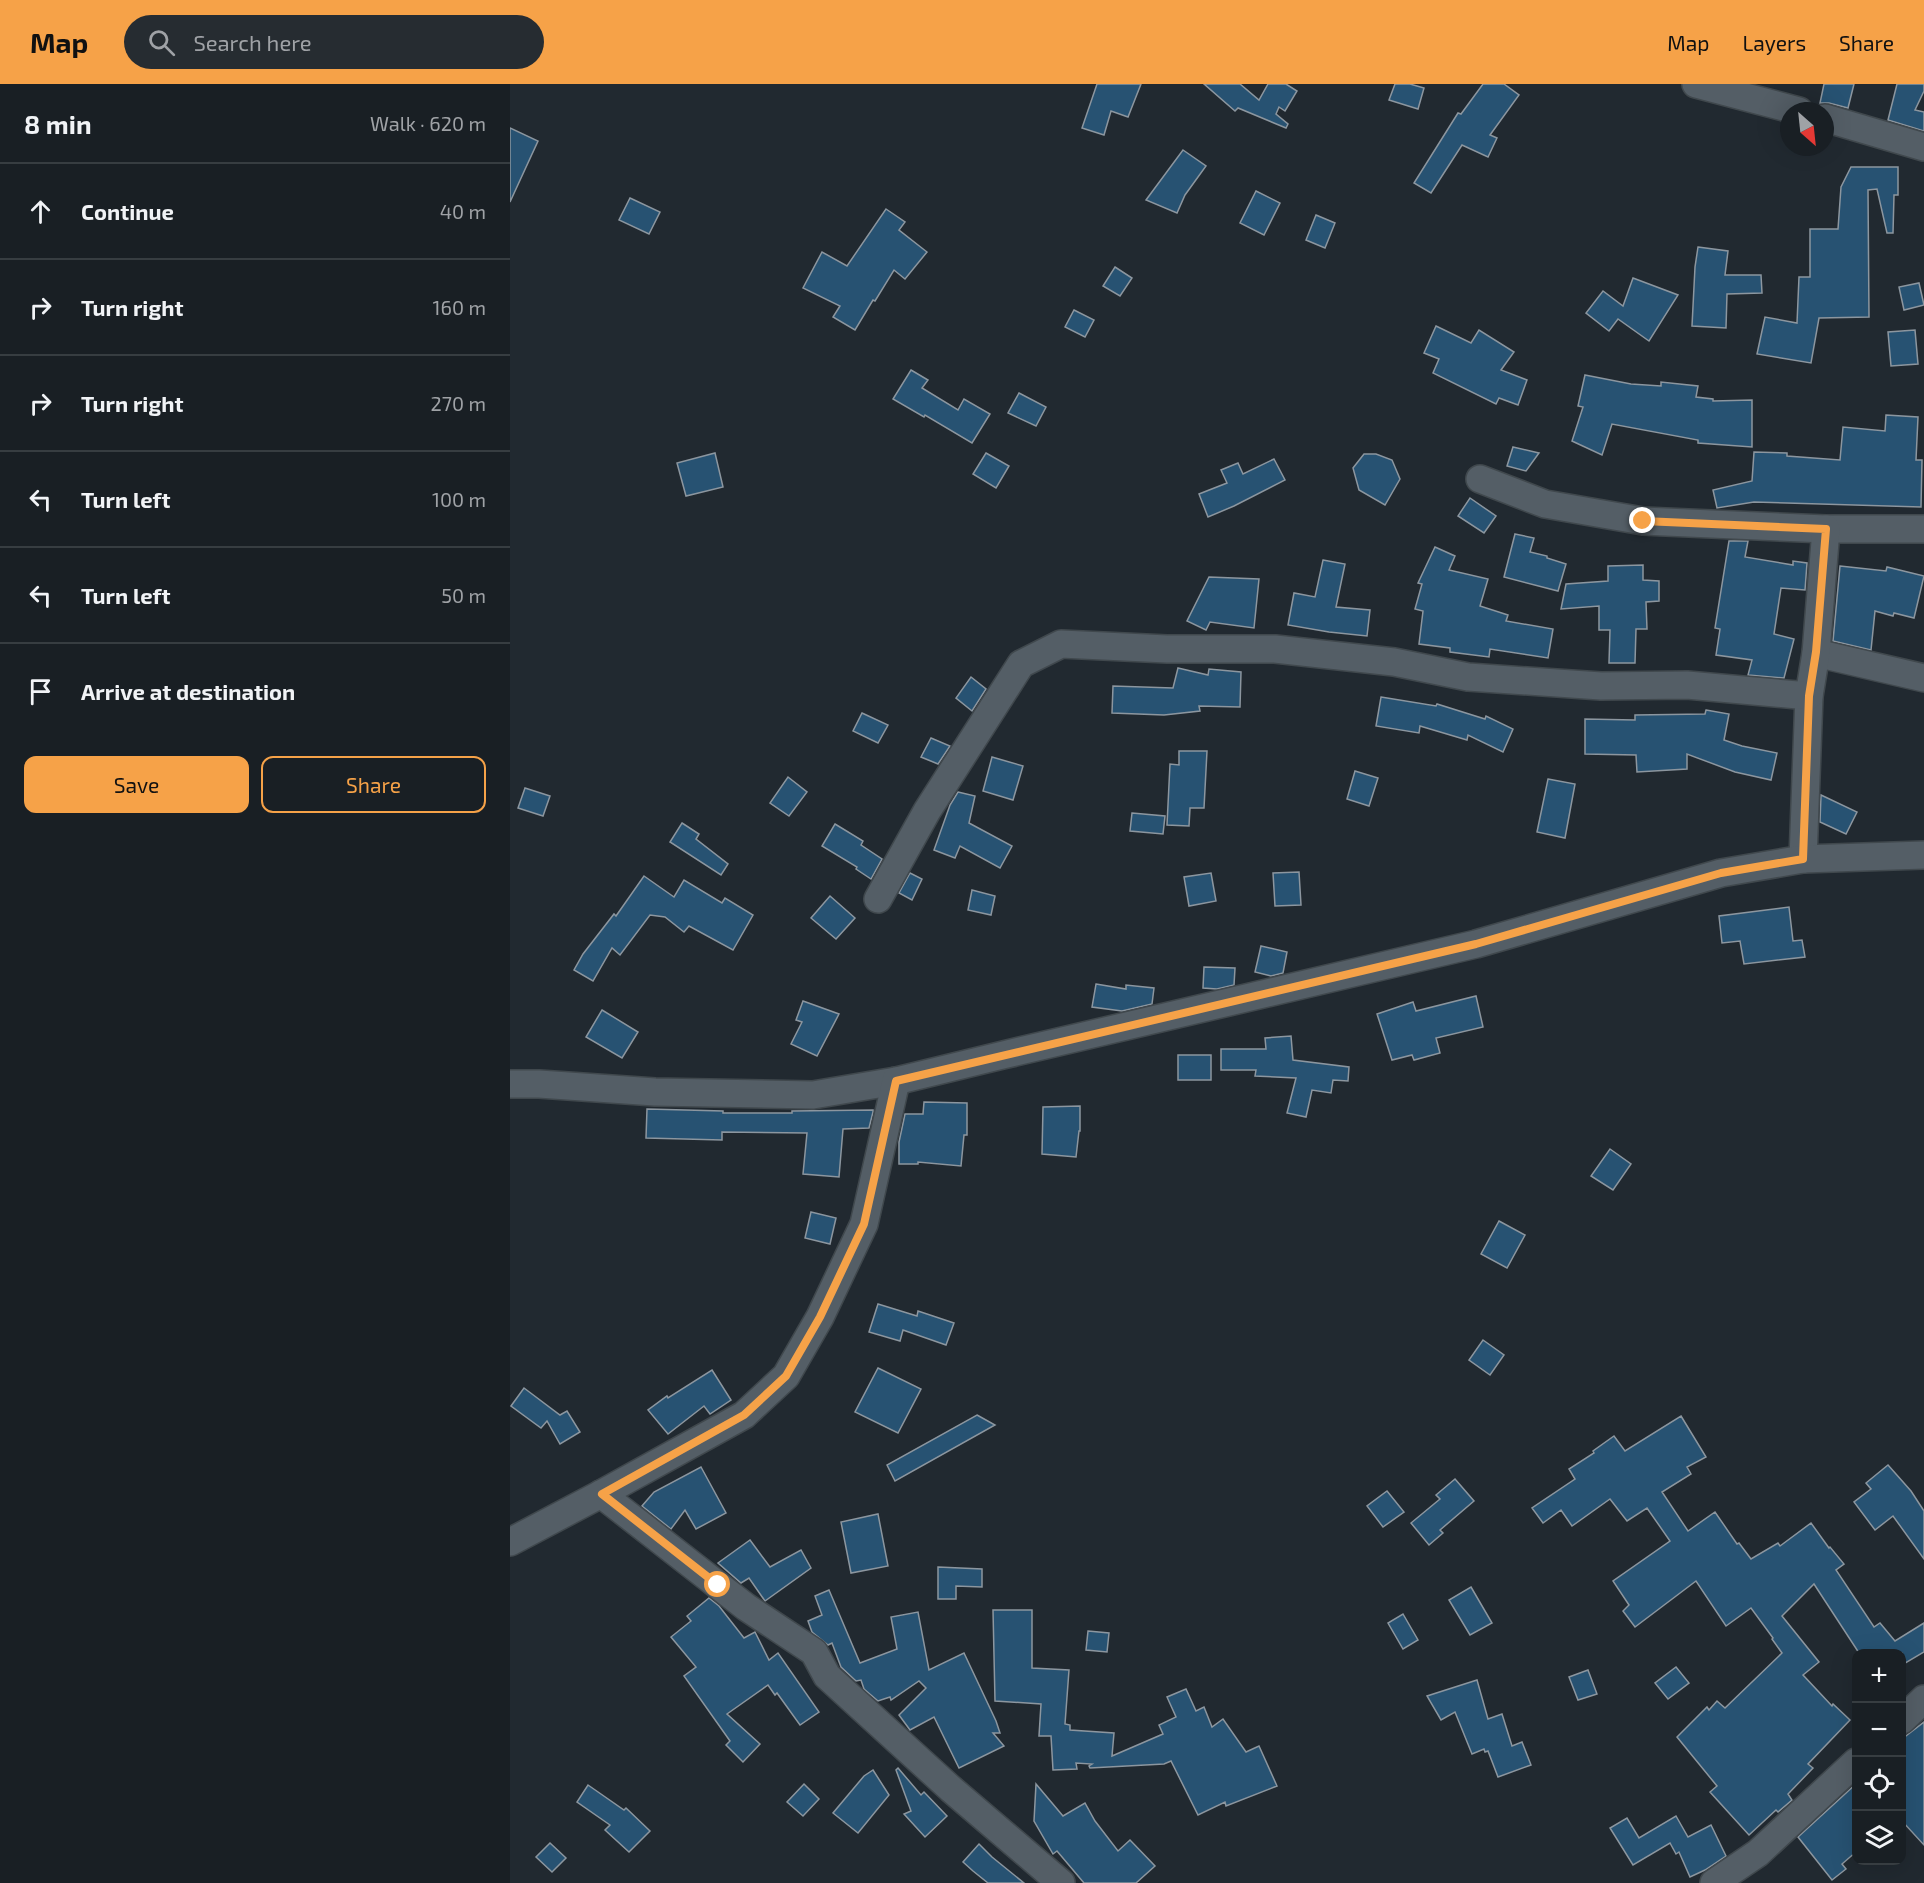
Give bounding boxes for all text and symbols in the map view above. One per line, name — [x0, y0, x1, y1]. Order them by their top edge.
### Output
search box — [124, 15, 544, 69]
text: Map — [30, 25, 88, 59]
icon: search — [145, 26, 178, 59]
text: Search here — [193, 29, 312, 55]
text: Map — [1667, 30, 1709, 55]
text: Layers — [1742, 30, 1806, 55]
text: Share — [1839, 30, 1894, 55]
north arrow — [1780, 102, 1834, 156]
text: 8 min — [24, 108, 92, 139]
text: Walk · 620 m — [370, 111, 486, 135]
icon: ahead — [24, 195, 57, 228]
text: Continue — [81, 198, 174, 224]
text: 40 m — [440, 199, 486, 223]
icon: right — [24, 291, 57, 324]
text: Turn right — [81, 294, 183, 320]
text: 160 m — [433, 295, 486, 319]
icon: right — [24, 387, 57, 420]
text: Turn right — [81, 390, 183, 416]
text: 270 m — [430, 391, 486, 415]
icon: left — [24, 483, 57, 516]
text: Turn left — [81, 486, 170, 512]
text: 100 m — [432, 487, 486, 511]
route end — [1629, 507, 1655, 533]
icon: left — [24, 579, 57, 612]
text: Turn left — [81, 582, 170, 608]
text: 50 m — [441, 583, 486, 607]
icon: arrive — [24, 675, 57, 708]
text: Arrive at destination — [81, 678, 295, 704]
button: Save — [24, 756, 249, 813]
button: Share — [261, 756, 486, 813]
route start — [704, 1571, 730, 1597]
map controls — [1852, 1649, 1906, 1865]
button: + — [1852, 1649, 1906, 1703]
button: − — [1852, 1703, 1906, 1757]
button: locate — [1852, 1757, 1906, 1811]
button: layers — [1852, 1811, 1906, 1865]

